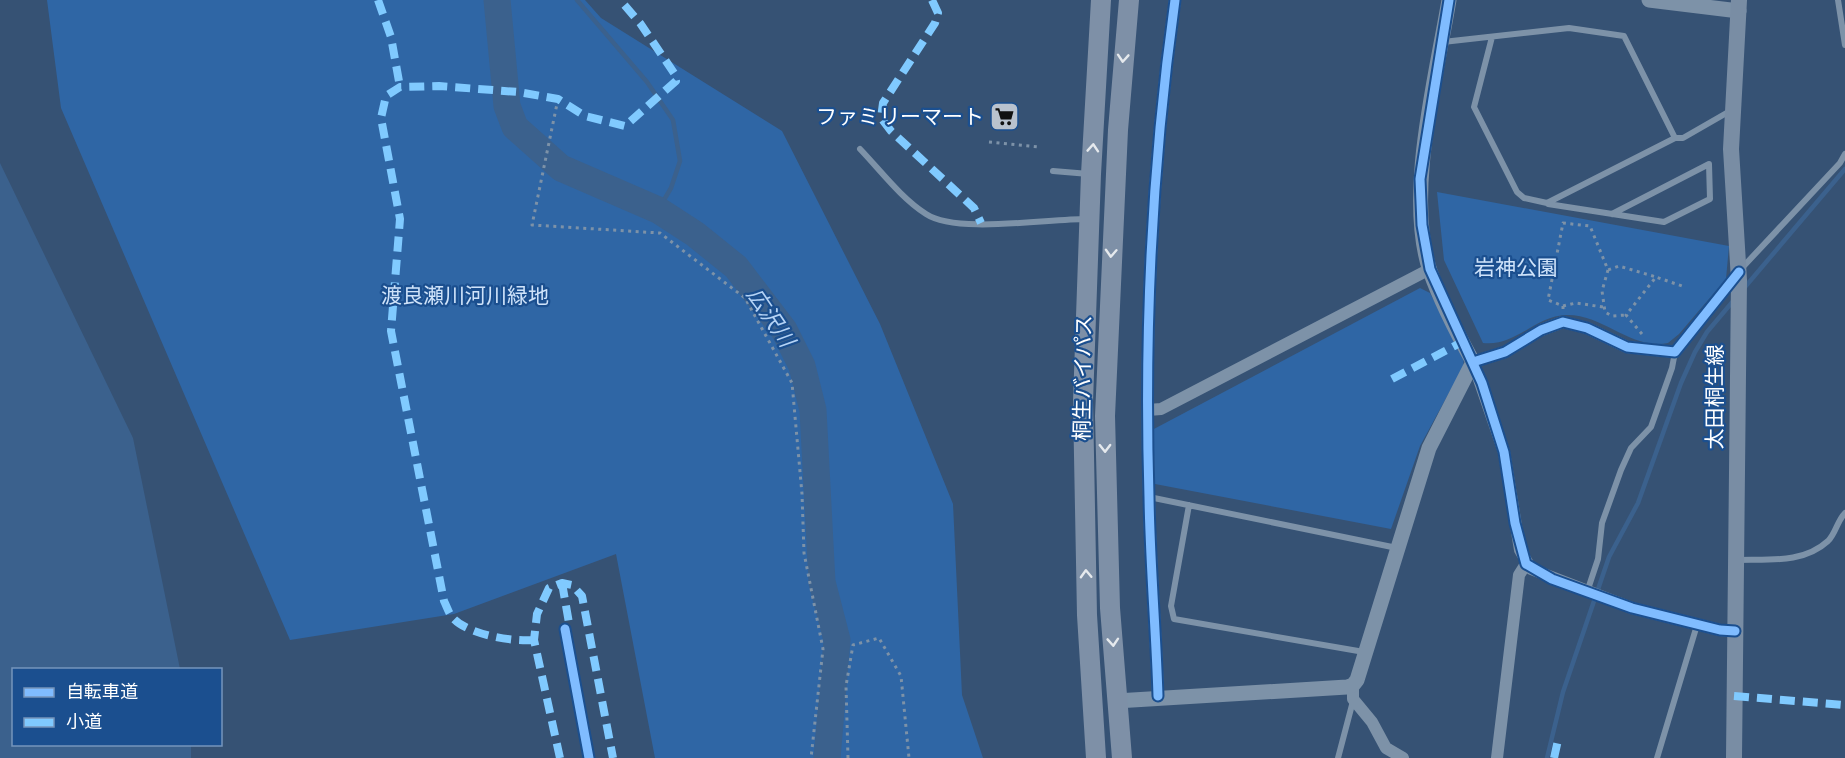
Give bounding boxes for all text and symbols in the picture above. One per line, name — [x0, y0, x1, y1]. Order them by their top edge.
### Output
one-way arrow — [1116, 54, 1129, 63]
supermarket icon: ファミリーマート — [989, 101, 1021, 133]
place label: ファミリーマート — [816, 103, 984, 129]
one-way arrow — [1086, 144, 1099, 153]
one-way arrow — [1105, 248, 1118, 257]
park label: 岩神公園 — [1474, 254, 1558, 280]
park label: 渡良瀬川河川緑地 — [381, 282, 549, 308]
water label: 広沢川 — [742, 282, 802, 353]
street label: 桐生バイパス — [1068, 315, 1096, 441]
street label: 太田桐生線 — [1701, 345, 1727, 450]
one-way arrow — [1099, 443, 1111, 452]
one-way arrow — [1080, 569, 1092, 578]
one-way arrow — [1106, 638, 1119, 647]
legend — [12, 668, 222, 746]
text: 自転車道 — [66, 680, 138, 702]
text: 小道 — [66, 710, 102, 732]

